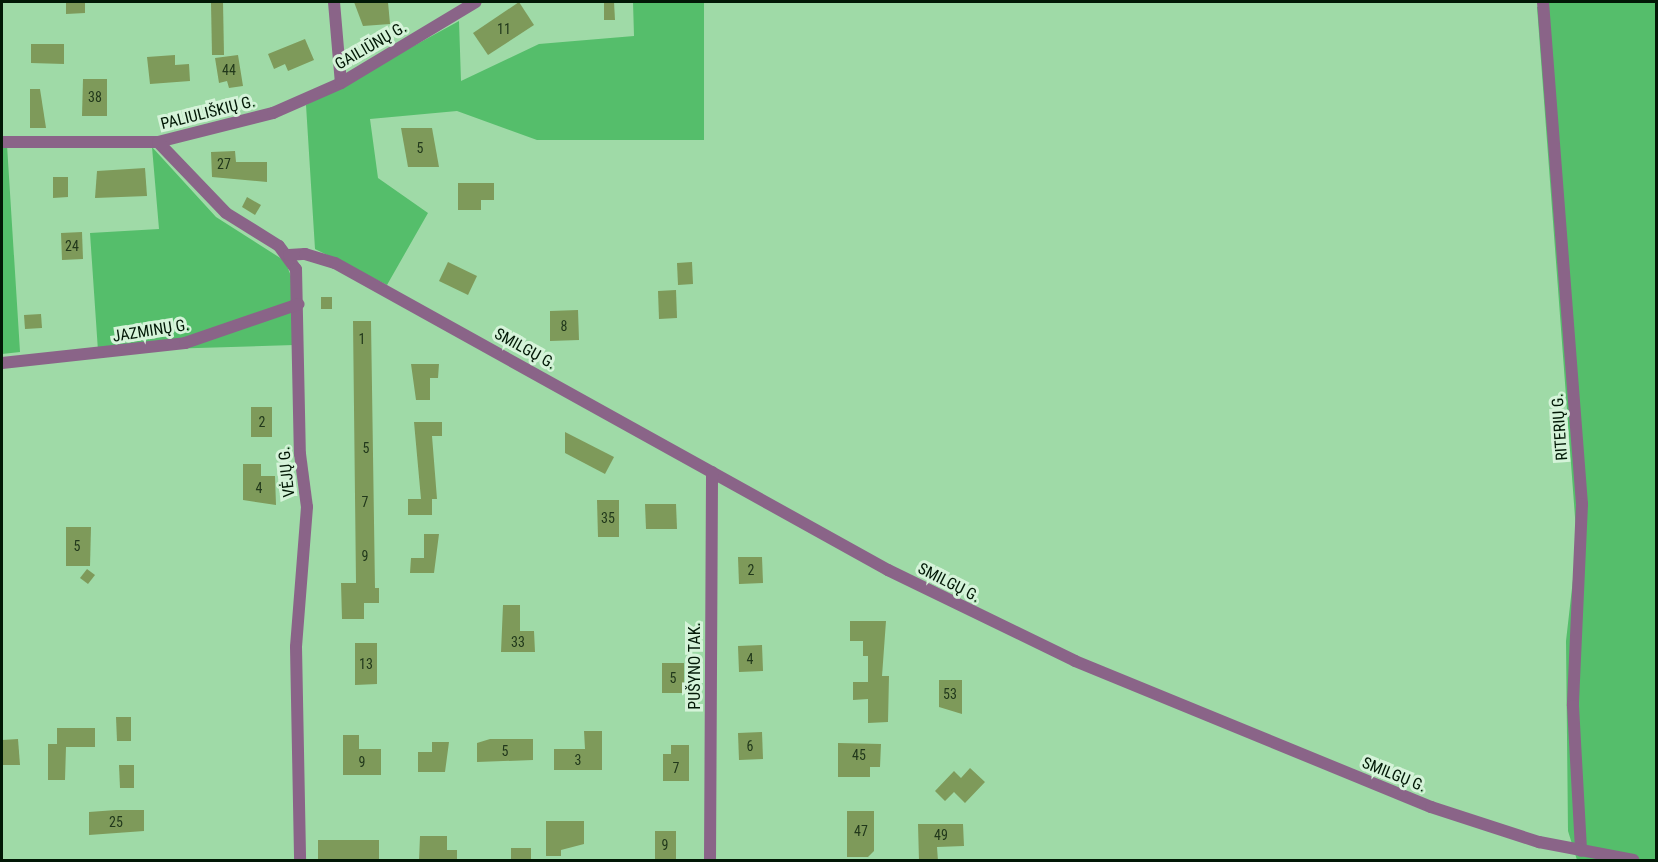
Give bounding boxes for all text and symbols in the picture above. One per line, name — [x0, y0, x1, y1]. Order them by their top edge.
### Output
street label: GAILIŪNŲ G. — [332, 18, 410, 74]
house number: 11 — [497, 21, 511, 37]
house number: 44 — [222, 62, 236, 78]
house number: 38 — [88, 89, 102, 105]
street label: PALIULIŠKIŲ G. — [159, 92, 257, 134]
house number: 5 — [417, 140, 423, 156]
house number: 27 — [217, 156, 231, 172]
house number: 24 — [65, 238, 79, 254]
street label: JAZMINŲ G. — [111, 315, 191, 347]
house number: 8 — [561, 318, 567, 334]
street label: SMILGŲ G. — [491, 324, 559, 374]
house number: 1 — [359, 331, 365, 347]
street label: RITERIŲ G. — [1548, 393, 1572, 461]
house number: 2 — [259, 414, 265, 430]
house number: 5 — [363, 440, 369, 456]
street label: VĖJŲ G. — [275, 446, 299, 498]
house number: 4 — [256, 480, 262, 496]
house number: 7 — [362, 494, 368, 510]
house number: 35 — [601, 510, 615, 526]
house number: 5 — [74, 538, 80, 554]
house number: 9 — [362, 548, 368, 564]
street label: SMILGŲ G. — [915, 559, 983, 607]
house number: 2 — [748, 562, 754, 578]
street label: PUŠYNO TAK. — [685, 622, 705, 710]
house number: 33 — [511, 634, 525, 650]
house number: 4 — [747, 651, 753, 667]
house number: 13 — [359, 656, 373, 672]
house number: 5 — [670, 670, 676, 686]
house number: 53 — [943, 686, 957, 702]
house number: 6 — [747, 738, 753, 754]
house number: 5 — [502, 743, 508, 759]
house number: 45 — [852, 747, 866, 763]
house number: 3 — [575, 752, 581, 768]
street label: SMILGŲ G. — [1359, 753, 1429, 797]
house number: 9 — [359, 754, 365, 770]
house number: 7 — [673, 760, 679, 776]
house number: 25 — [109, 814, 123, 830]
house number: 47 — [854, 823, 868, 839]
house number: 49 — [934, 827, 948, 843]
house number: 9 — [662, 837, 668, 853]

